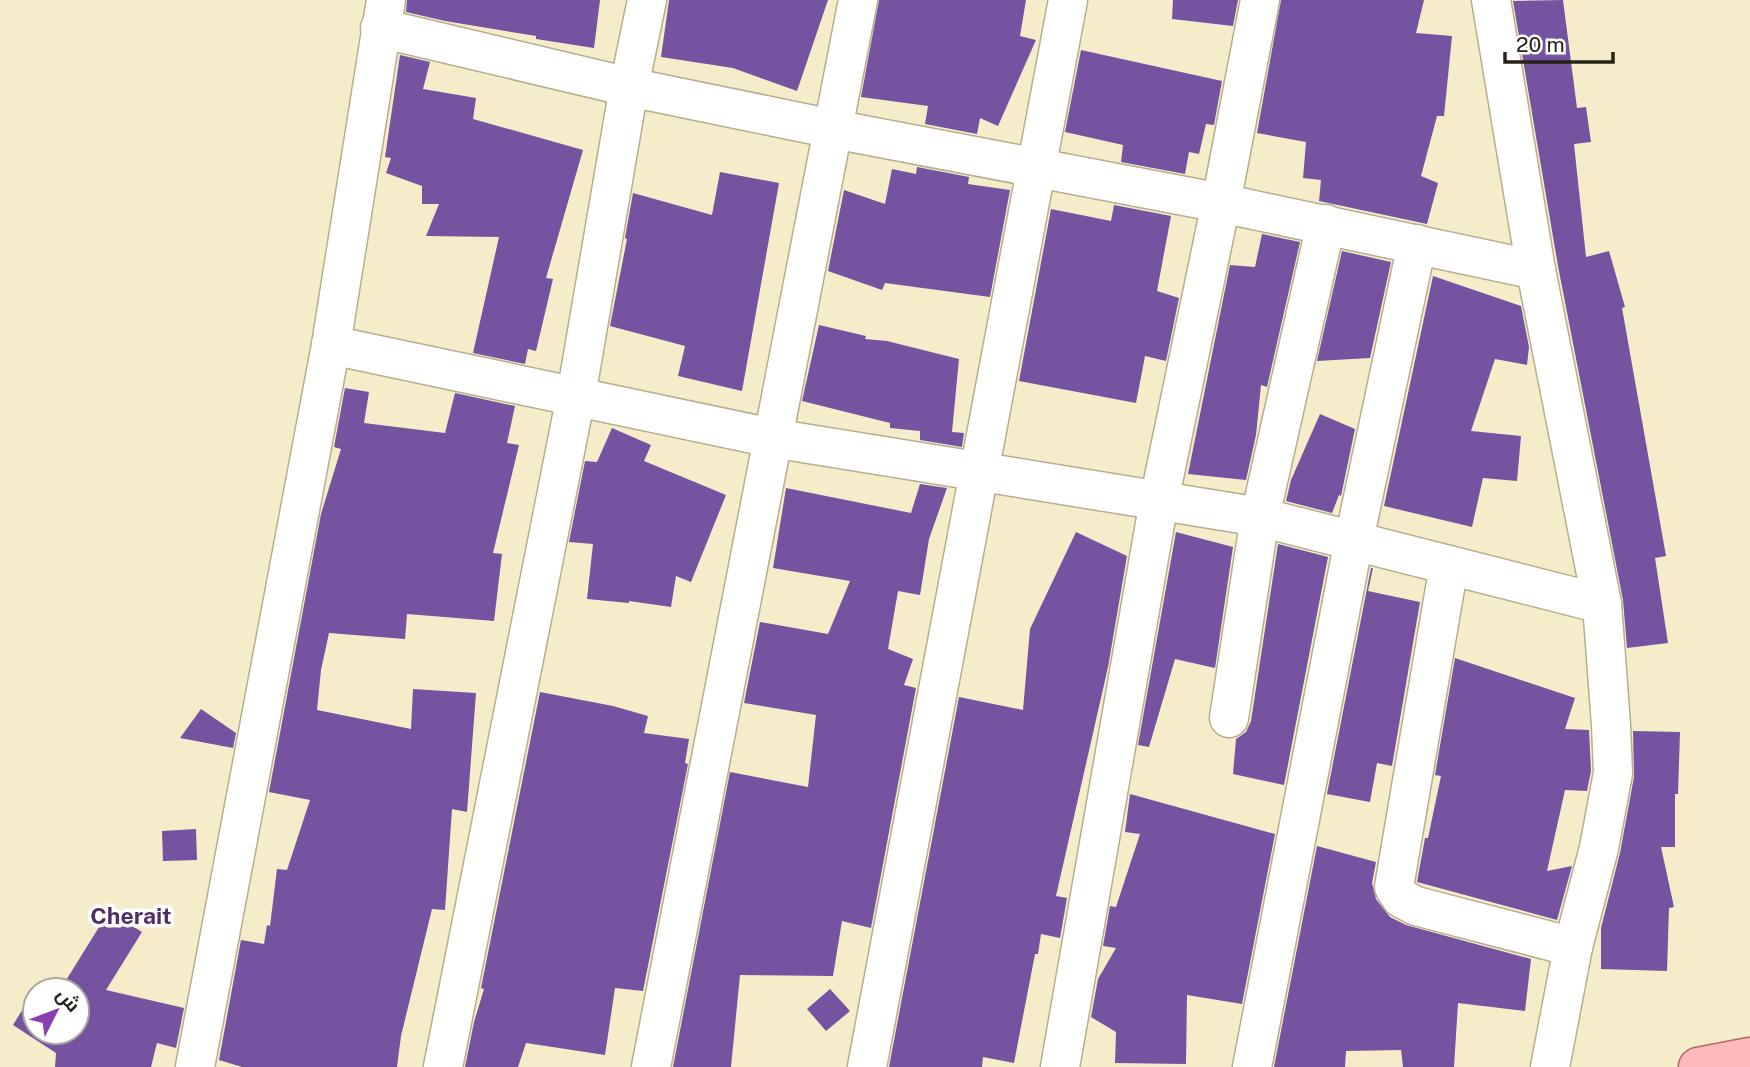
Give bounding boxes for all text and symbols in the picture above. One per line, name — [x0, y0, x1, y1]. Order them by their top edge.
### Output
scale bar — [1505, 21, 1614, 65]
text: 20 m — [1516, 32, 1565, 57]
district label: Cherait — [90, 902, 172, 929]
north arrow — [21, 976, 91, 1046]
text: ش — [52, 983, 85, 1017]

